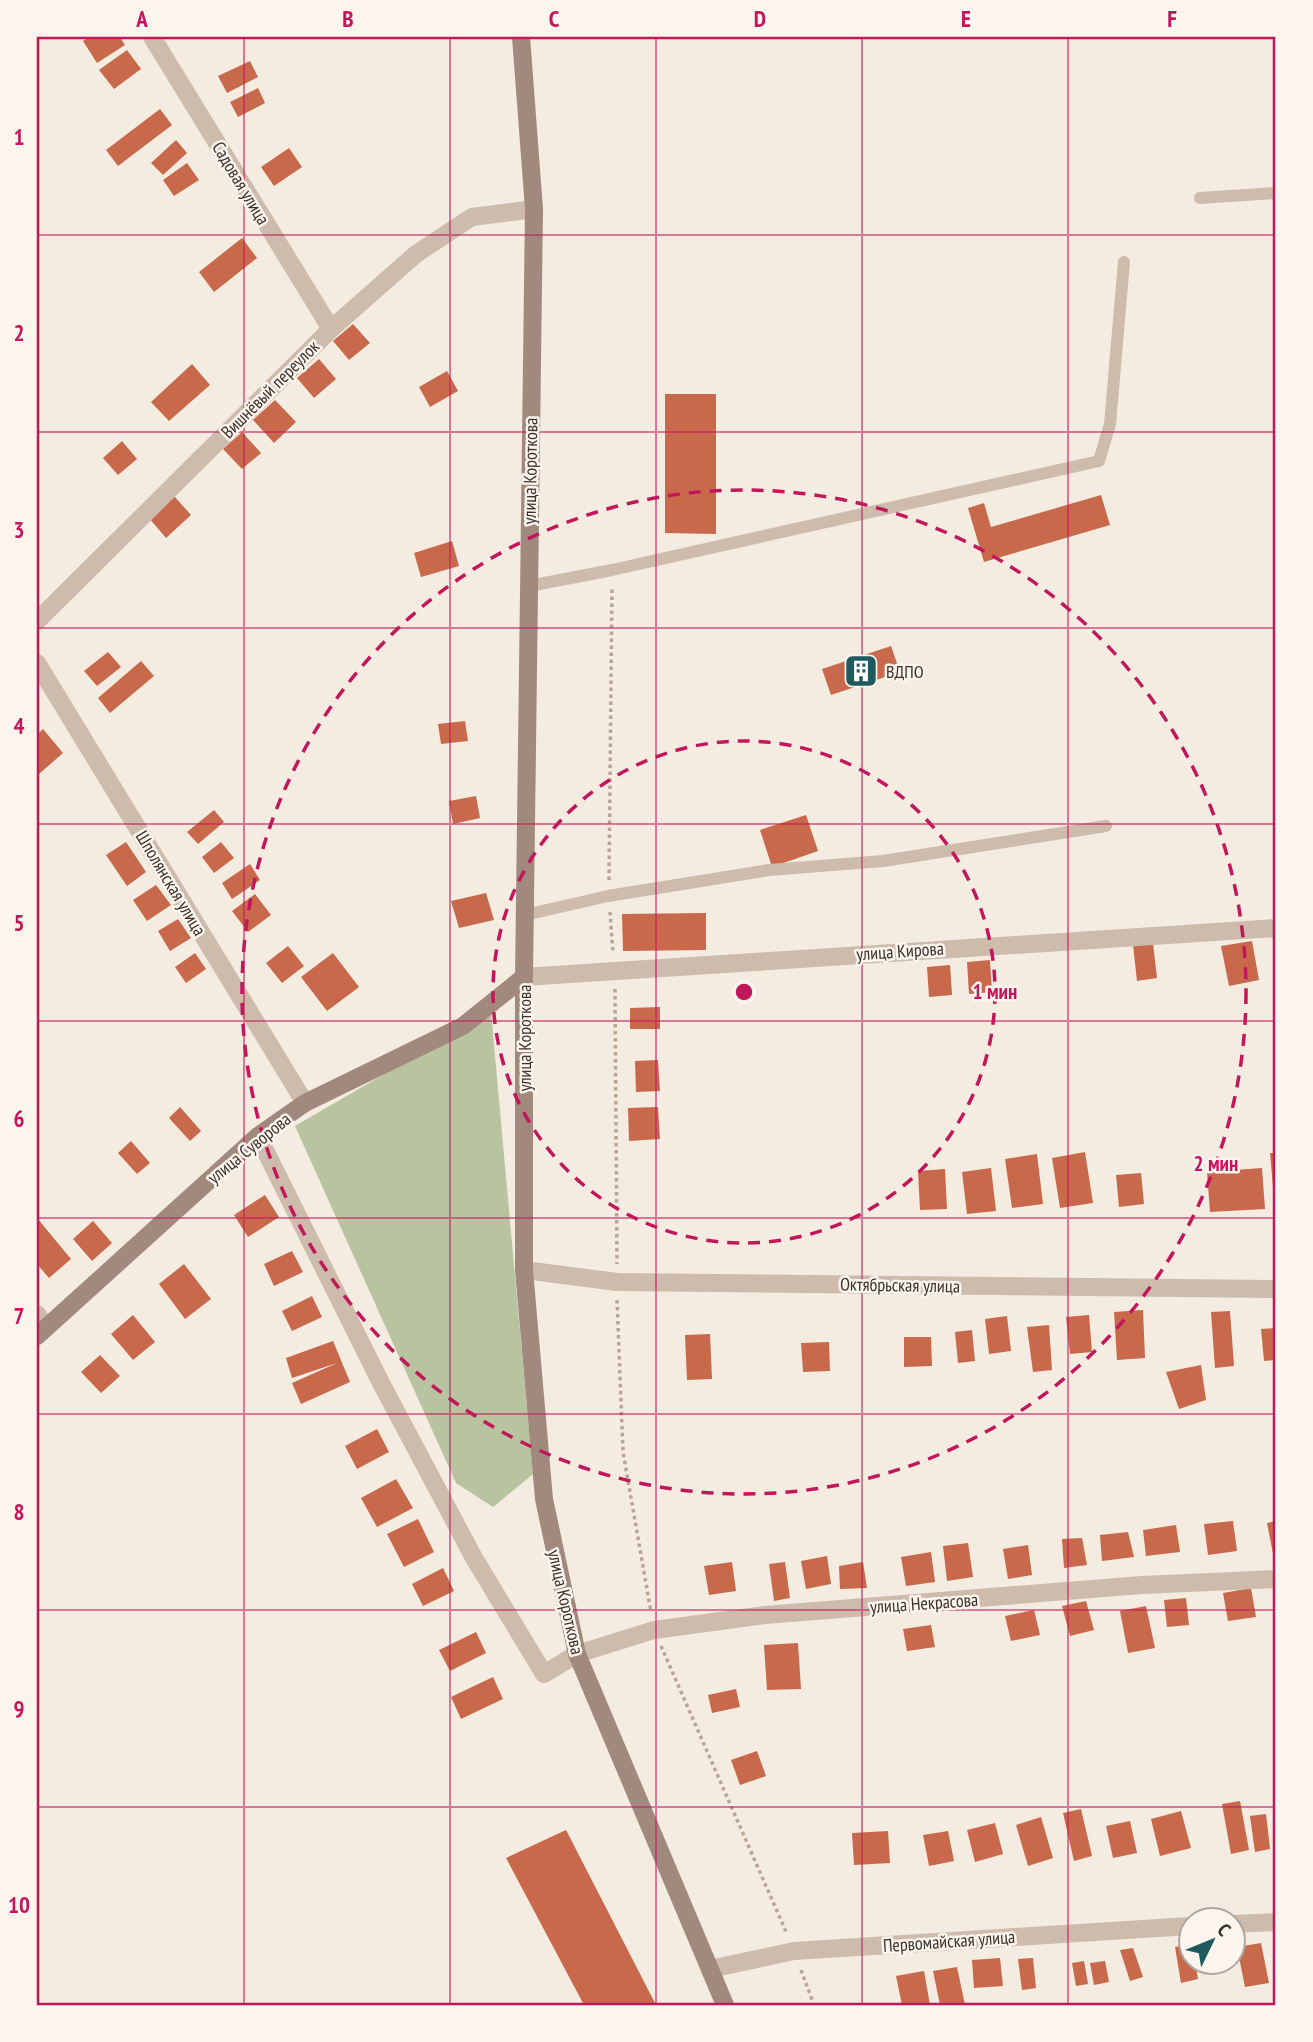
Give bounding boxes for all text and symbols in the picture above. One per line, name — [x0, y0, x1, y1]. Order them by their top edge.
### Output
text: A — [135, 4, 148, 33]
text: B — [342, 4, 354, 33]
text: C — [549, 4, 560, 33]
text: D — [754, 4, 766, 33]
text: E — [961, 4, 971, 33]
text: F — [1167, 4, 1177, 33]
text: 1 — [14, 122, 25, 151]
street label: Садовая улица — [207, 137, 275, 229]
text: 2 — [14, 318, 25, 347]
street label: Вишнёвый переулок — [216, 335, 324, 443]
street label: улица Короткова — [518, 417, 542, 525]
text: 3 — [14, 515, 25, 544]
building icon: ВДПО — [842, 652, 880, 690]
place label: ВДПО — [886, 660, 924, 683]
text: 4 — [14, 711, 25, 740]
street label: Шполянская улица — [131, 826, 211, 940]
text: 5 — [14, 908, 25, 937]
street label: улица Кирова — [856, 936, 944, 966]
text: 1 мин — [973, 978, 1017, 1005]
centre of rings — [732, 980, 756, 1004]
street label: улица Короткова — [513, 985, 536, 1091]
text: 6 — [14, 1104, 25, 1133]
street label: улица Суворова — [203, 1107, 295, 1189]
text: 2 мин — [1194, 1150, 1238, 1177]
street label: Октябрьская улица — [840, 1272, 960, 1298]
text: 7 — [14, 1301, 25, 1330]
text: 8 — [14, 1497, 25, 1526]
street label: улица Короткова — [543, 1547, 589, 1657]
street label: улица Некрасова — [869, 1588, 979, 1618]
text: 9 — [14, 1694, 25, 1723]
text: 10 — [8, 1890, 30, 1919]
north arrow — [1176, 1906, 1246, 1976]
text: С — [1213, 1918, 1236, 1941]
street label: Первомайская улица — [882, 1925, 1016, 1957]

